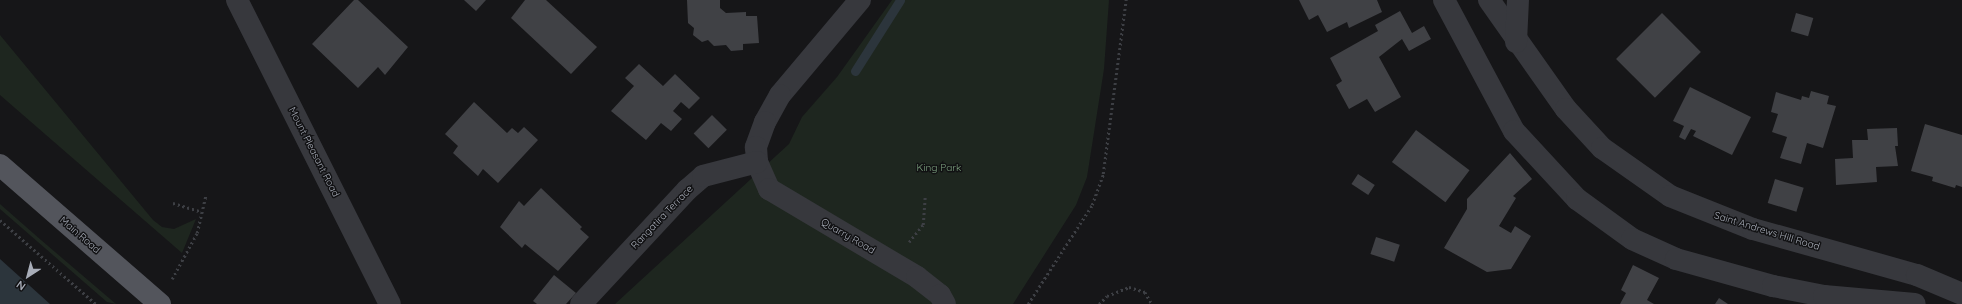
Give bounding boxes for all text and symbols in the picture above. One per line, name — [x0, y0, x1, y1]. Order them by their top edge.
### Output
street label: Mount Pleasant Road — [286, 105, 342, 199]
park label: King Park — [917, 162, 961, 174]
street label: Rangatira Terrace — [629, 183, 695, 251]
street label: Saint Andrews Hill Road — [1713, 209, 1821, 253]
street label: Main Road — [57, 214, 103, 256]
street label: Quarry Road — [819, 216, 877, 256]
north arrow — [8, 256, 48, 296]
text: N — [14, 278, 28, 294]

